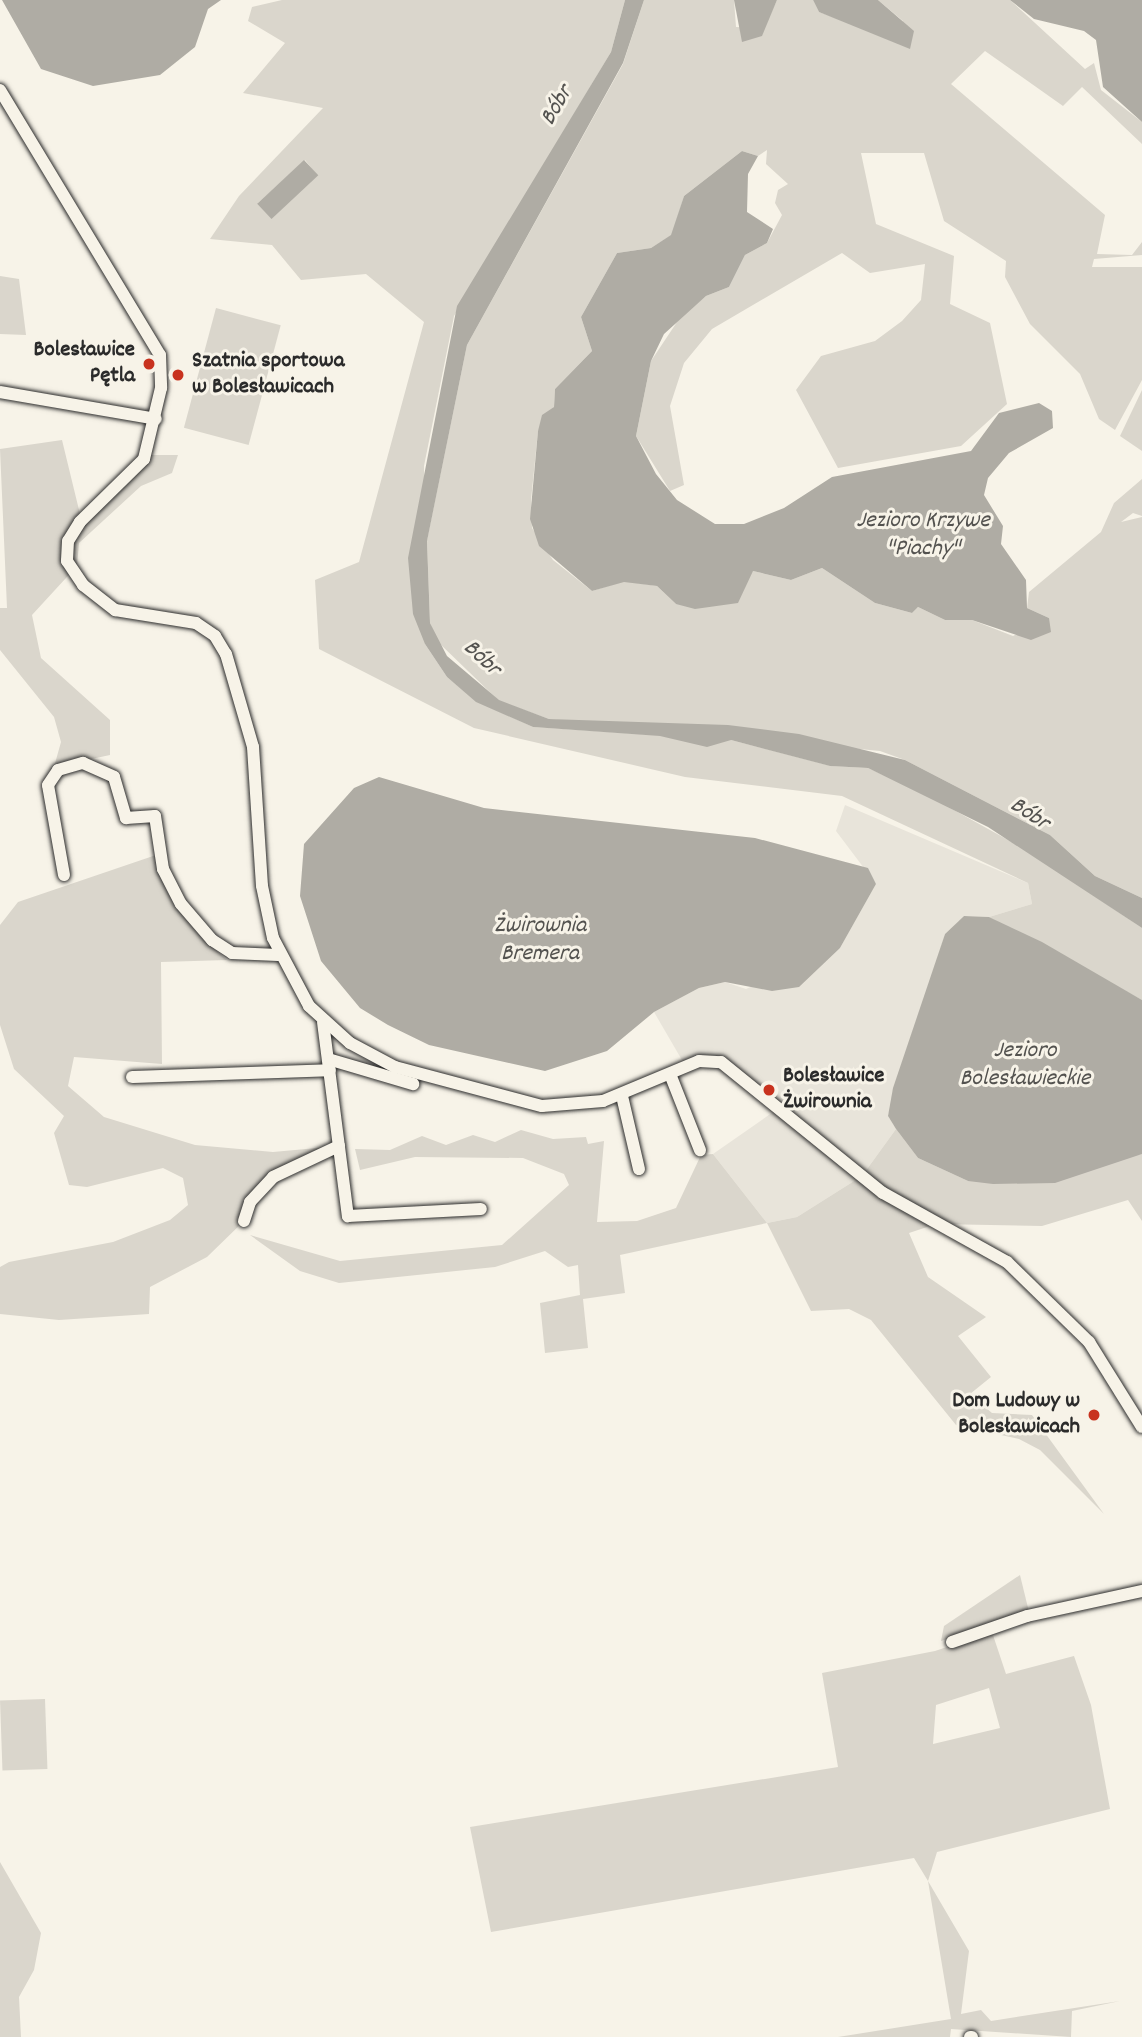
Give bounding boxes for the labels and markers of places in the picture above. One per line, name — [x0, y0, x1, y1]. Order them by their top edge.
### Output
place label: Bolesławice Pętla — [34, 337, 135, 391]
place label: Szatnia sportowa w Bolesławicach — [192, 348, 344, 402]
marker: Bolesławice Pętla — [141, 356, 157, 372]
marker: Szatnia sportowa w Bolesławicach — [170, 367, 186, 383]
place label: Bolesławice Żwirownia — [783, 1063, 884, 1117]
marker: Bolesławice Żwirownia — [761, 1082, 777, 1098]
place label: Dom Ludowy w Bolesławicach — [952, 1388, 1080, 1442]
marker: Dom Ludowy w Bolesławicach — [1086, 1407, 1102, 1423]

